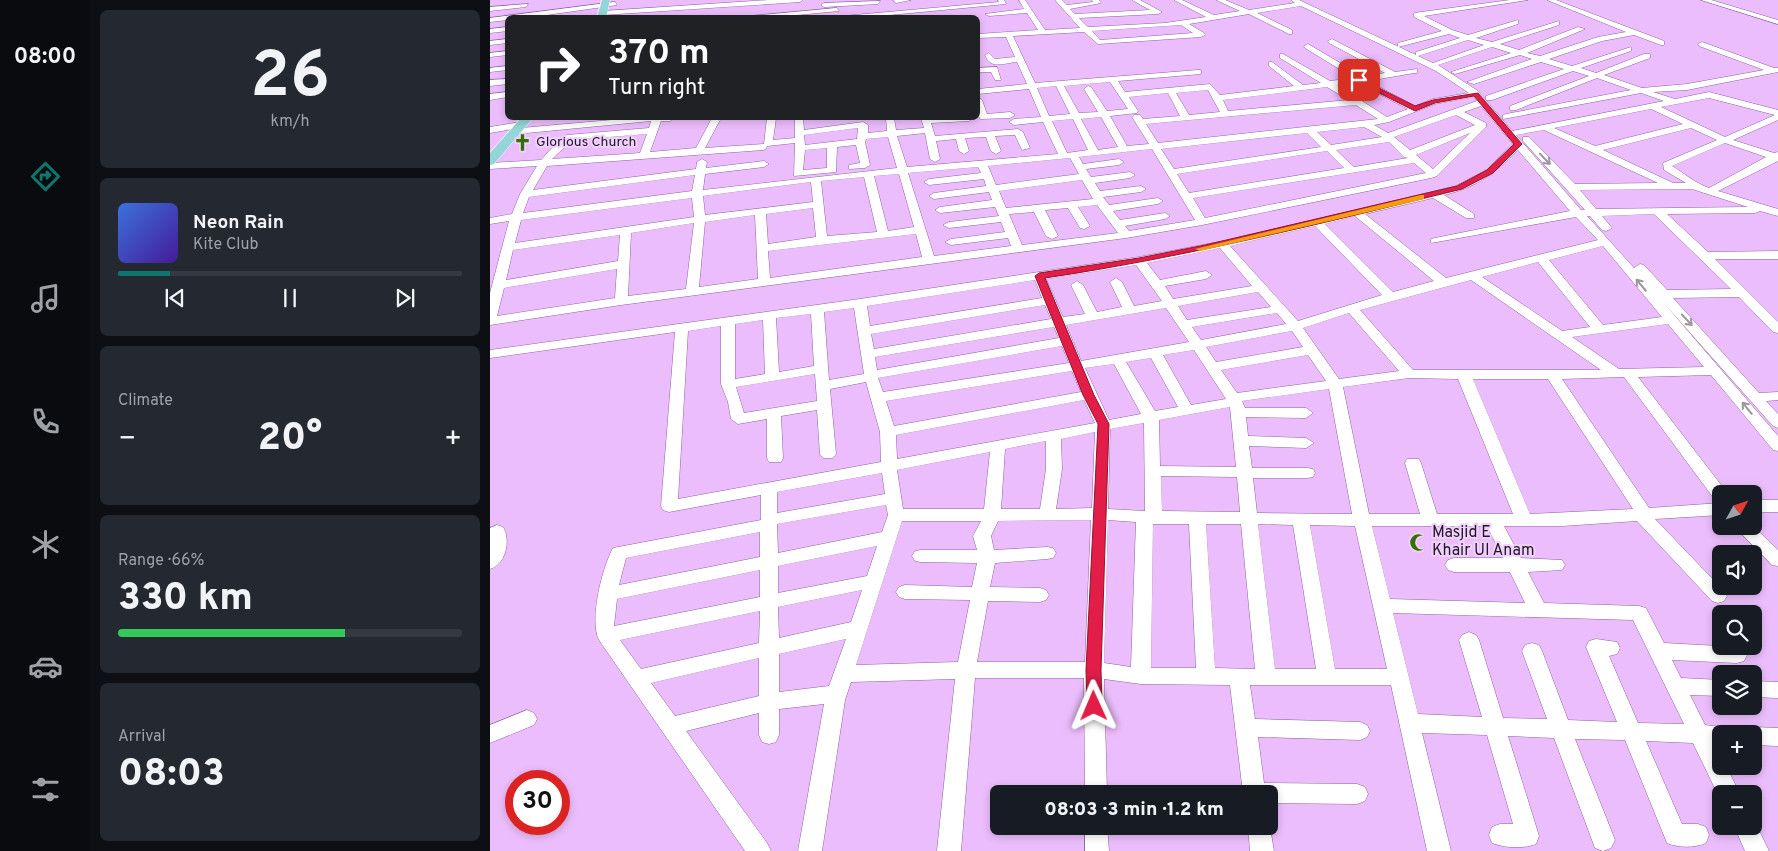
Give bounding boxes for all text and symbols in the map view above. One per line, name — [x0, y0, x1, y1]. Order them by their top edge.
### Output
text: 370 m — [608, 32, 710, 76]
icon: right — [525, 35, 590, 100]
text: 26 — [250, 38, 330, 120]
text: 08:00 — [14, 44, 76, 71]
pin — [1338, 59, 1380, 101]
icon: arrive — [1345, 66, 1373, 94]
text: Turn right — [608, 75, 705, 102]
text: km/h — [271, 112, 309, 132]
church icon: Glorious Church — [512, 132, 532, 152]
place label: Glorious Church — [536, 134, 636, 151]
one-way arrow — [1539, 153, 1551, 165]
icon: directions — [28, 159, 63, 194]
text: Neon Rain — [193, 211, 284, 235]
text: Kite Club — [193, 235, 258, 255]
one-way arrow — [1636, 279, 1647, 292]
icon: music — [28, 281, 63, 316]
icon: previous — [161, 284, 189, 312]
icon: pause — [276, 284, 304, 312]
icon: next — [391, 284, 419, 312]
one-way arrow — [1681, 314, 1693, 327]
text: Climate — [118, 391, 173, 411]
one-way arrow — [1742, 402, 1753, 415]
icon: phone — [28, 404, 63, 439]
text: 20° — [258, 415, 322, 464]
text: − — [118, 422, 136, 458]
text: + — [444, 422, 462, 458]
north arrow — [1712, 485, 1762, 535]
map controls — [1712, 485, 1762, 835]
place label: Masjid E Khair Ul Anam — [1432, 523, 1535, 561]
icon: climate — [28, 527, 63, 562]
mosque icon: Masjid E Khair Ul Anam — [1408, 532, 1428, 552]
button: sound — [1712, 545, 1762, 595]
text: Range · 66% — [118, 551, 204, 571]
text: 330 km — [118, 575, 253, 624]
button: search — [1712, 605, 1762, 655]
icon: car — [28, 649, 63, 684]
button: layers — [1712, 665, 1762, 715]
position arrow — [1067, 679, 1119, 731]
button: + — [1712, 725, 1762, 775]
text: Arrival — [118, 727, 166, 747]
text: 08:03 — [118, 751, 225, 800]
speed limit sign: 30 — [505, 770, 570, 835]
icon: filters — [28, 772, 63, 807]
button: − — [1712, 785, 1762, 835]
text: 08:03 · 3 min · 1.2 km — [1044, 798, 1224, 822]

